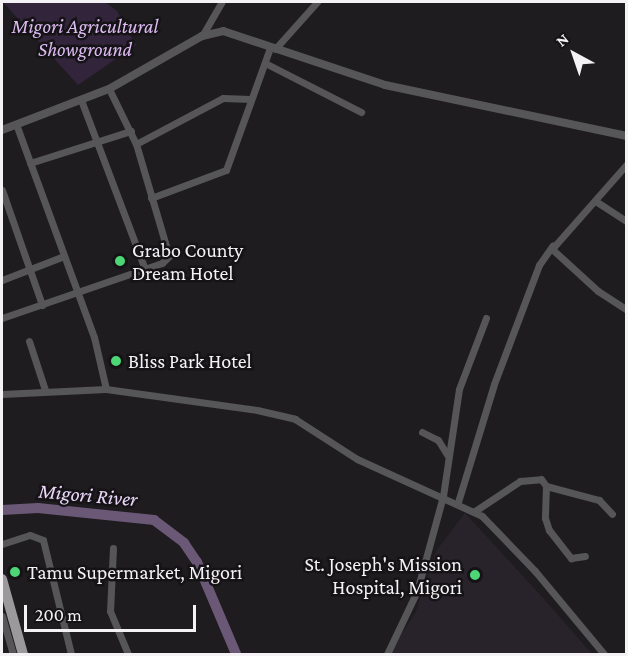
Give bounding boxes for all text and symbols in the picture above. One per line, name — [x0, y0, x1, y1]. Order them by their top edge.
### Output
park label: Migori Agricultural Showground — [12, 15, 158, 62]
north arrow — [544, 24, 604, 84]
text: N — [552, 30, 572, 50]
place label: Grabo County Dream Hotel — [132, 238, 243, 285]
marker: Grabo County Dream Hotel — [113, 254, 127, 268]
place label: Bliss Park Hotel — [128, 349, 252, 373]
marker: Bliss Park Hotel — [109, 354, 123, 368]
water label: Migori River — [37, 478, 139, 512]
place label: St. Joseph's Mission Hospital, Migori — [304, 552, 462, 599]
place label: Tamu Supermarket, Migori — [27, 560, 242, 584]
marker: Tamu Supermarket, Migori — [8, 565, 22, 579]
marker: St. Joseph's Mission Hospital, Migori — [466, 566, 484, 584]
scale bar — [27, 593, 200, 631]
text: 200 m — [35, 605, 82, 625]

